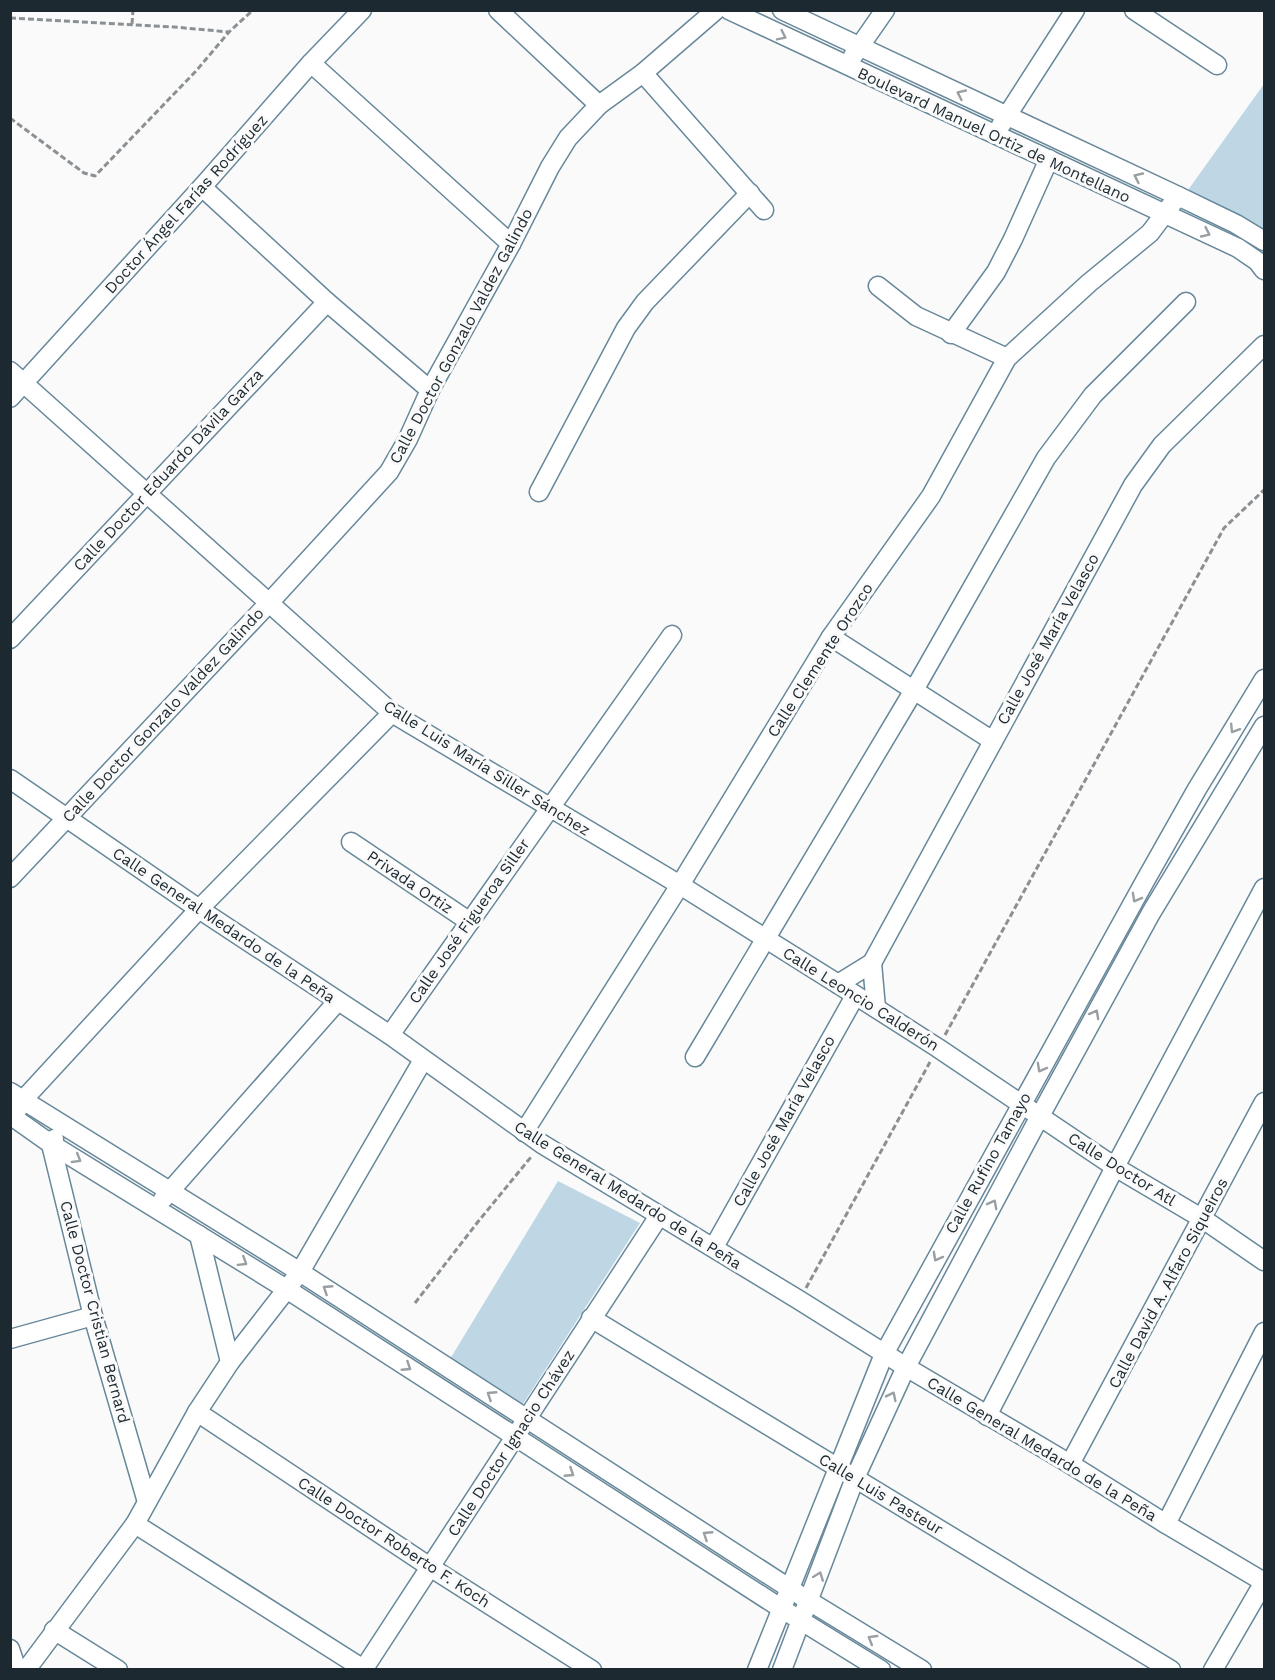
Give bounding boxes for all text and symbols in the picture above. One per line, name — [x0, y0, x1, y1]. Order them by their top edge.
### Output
one-way arrow — [775, 28, 786, 40]
street label: Boulevard Manuel Ortiz de Montellano — [854, 63, 1134, 207]
one-way arrow — [957, 90, 968, 102]
street label: Doctor Ángel Farías Rodríguez — [101, 111, 271, 297]
one-way arrow — [1133, 172, 1144, 184]
street label: Calle Doctor Gonzalo Valdez Galindo — [385, 205, 537, 467]
one-way arrow — [1200, 226, 1211, 238]
street label: Calle Doctor Eduardo Dávila Garza — [69, 365, 267, 575]
street label: Calle José María Velasco — [993, 550, 1103, 728]
street label: Calle Clemente Orozco — [763, 579, 877, 741]
street label: Calle Doctor Gonzalo Valdez Galindo — [58, 604, 268, 826]
street label: Calle Luis María Siller Sánchez — [380, 696, 594, 840]
one-way arrow — [1229, 723, 1241, 733]
street label: Calle José Figueroa Siller — [405, 834, 534, 1007]
street label: Calle General Medardo de la Peña — [109, 843, 339, 1007]
street label: Privada Ortiz — [364, 846, 456, 918]
one-way arrow — [1131, 891, 1143, 902]
street label: Calle Leoncio Calderón — [779, 943, 943, 1055]
one-way arrow — [1088, 1010, 1099, 1021]
street label: Calle José María Velasco — [729, 1032, 839, 1210]
one-way arrow — [1037, 1062, 1048, 1072]
street label: Calle Rufino Tamayo — [941, 1089, 1035, 1237]
street label: Calle General Medardo de la Peña — [511, 1117, 745, 1273]
street label: Calle Doctor Atl — [1065, 1128, 1179, 1210]
one-way arrow — [71, 1152, 81, 1164]
street label: Calle David A. Alfaro Siqueiros — [1104, 1174, 1232, 1392]
street label: Calle Doctor Cristian Bernard — [56, 1199, 134, 1425]
one-way arrow — [986, 1200, 997, 1211]
one-way arrow — [933, 1251, 944, 1261]
one-way arrow — [236, 1254, 247, 1265]
one-way arrow — [323, 1285, 333, 1297]
street label: Calle Doctor Ignacio Chávez — [444, 1346, 578, 1540]
one-way arrow — [400, 1360, 411, 1371]
street label: Calle General Medardo de la Peña — [924, 1373, 1160, 1525]
one-way arrow — [486, 1391, 497, 1402]
one-way arrow — [885, 1391, 897, 1402]
street label: Calle Luis Pasteur — [815, 1449, 947, 1539]
one-way arrow — [564, 1466, 575, 1477]
street label: Calle Doctor Roberto F. Koch — [294, 1473, 494, 1611]
one-way arrow — [703, 1531, 713, 1543]
one-way arrow — [811, 1571, 824, 1582]
one-way arrow — [868, 1635, 878, 1647]

